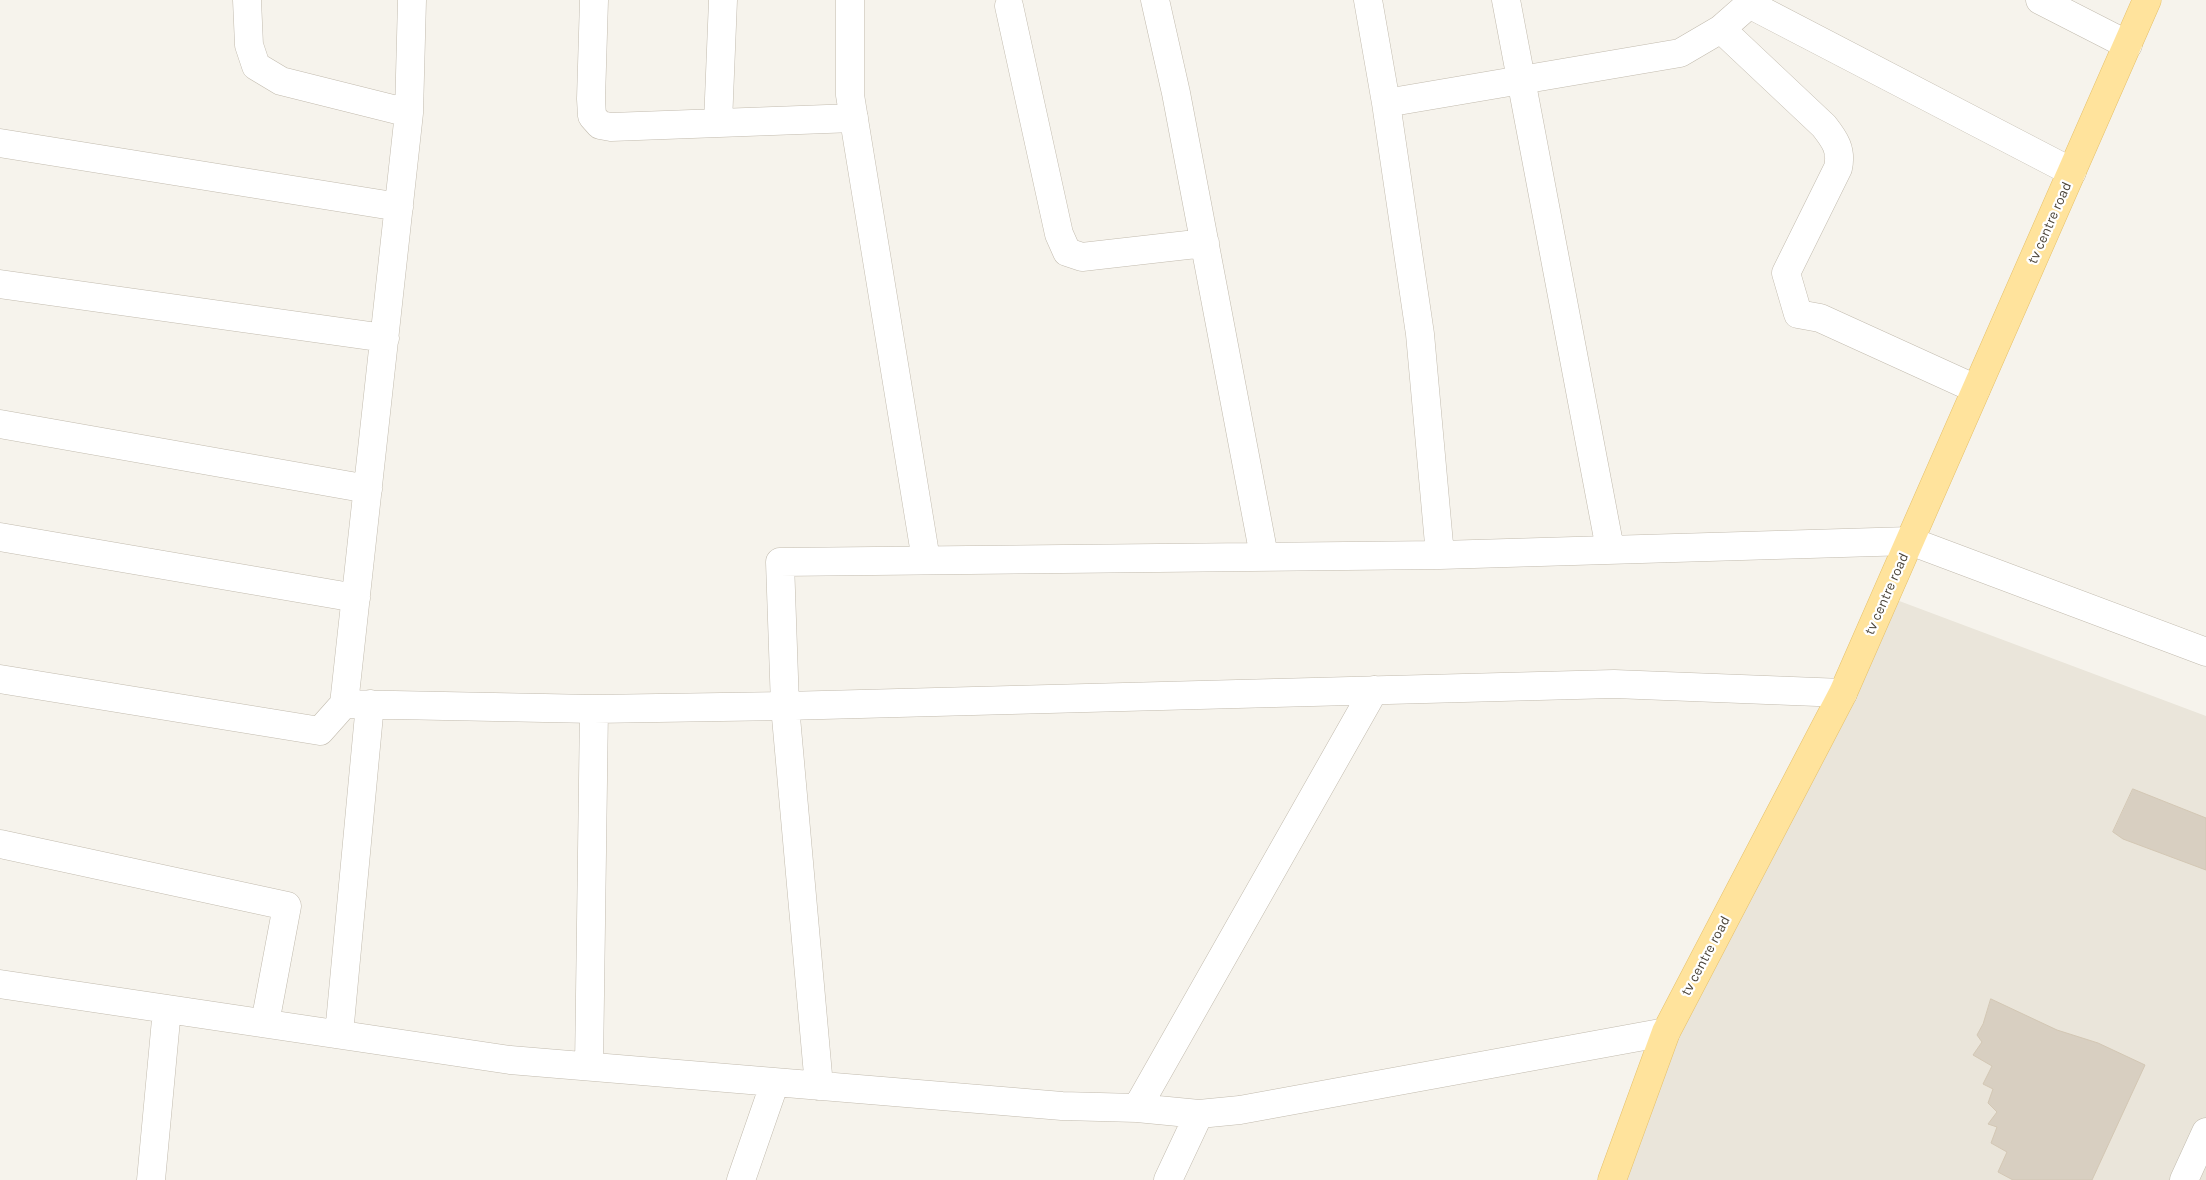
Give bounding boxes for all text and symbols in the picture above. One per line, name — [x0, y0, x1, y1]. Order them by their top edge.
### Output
street label: tv centre road — [2024, 179, 2076, 267]
street label: tv centre road — [1861, 550, 1913, 638]
street label: tv centre road — [1678, 913, 1734, 999]

